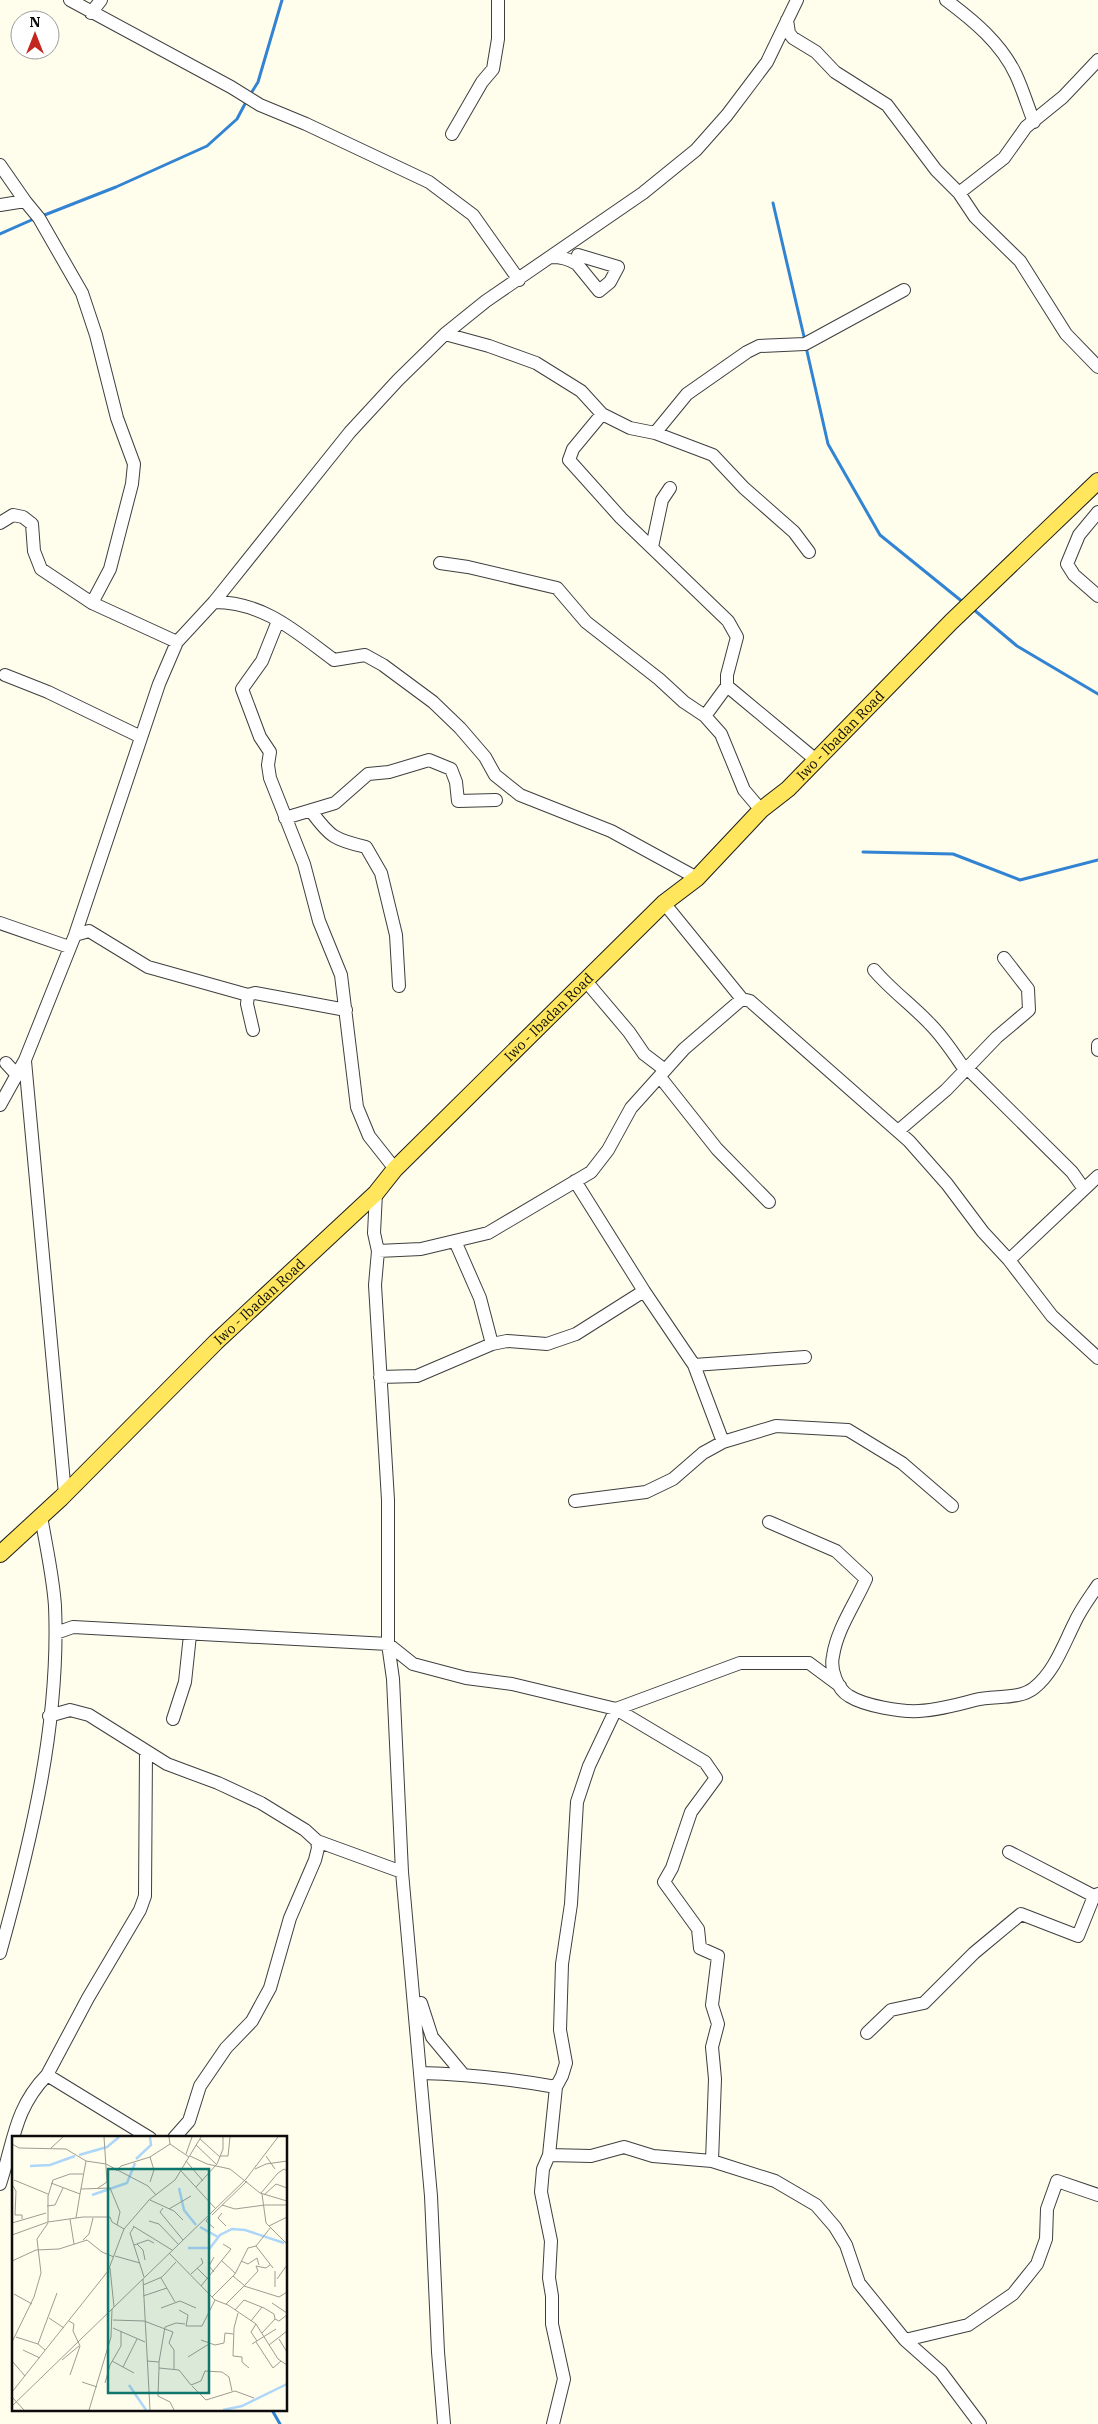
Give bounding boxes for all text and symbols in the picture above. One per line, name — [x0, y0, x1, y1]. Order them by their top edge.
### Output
north arrow — [10, 10, 60, 60]
text: N — [29, 13, 41, 31]
street label: Iwo - Ibadan Road — [792, 687, 888, 784]
street label: Iwo - Ibadan Road — [500, 969, 597, 1065]
street label: Iwo - Ibadan Road — [210, 1254, 309, 1349]
inset map — [12, 2136, 288, 2412]

